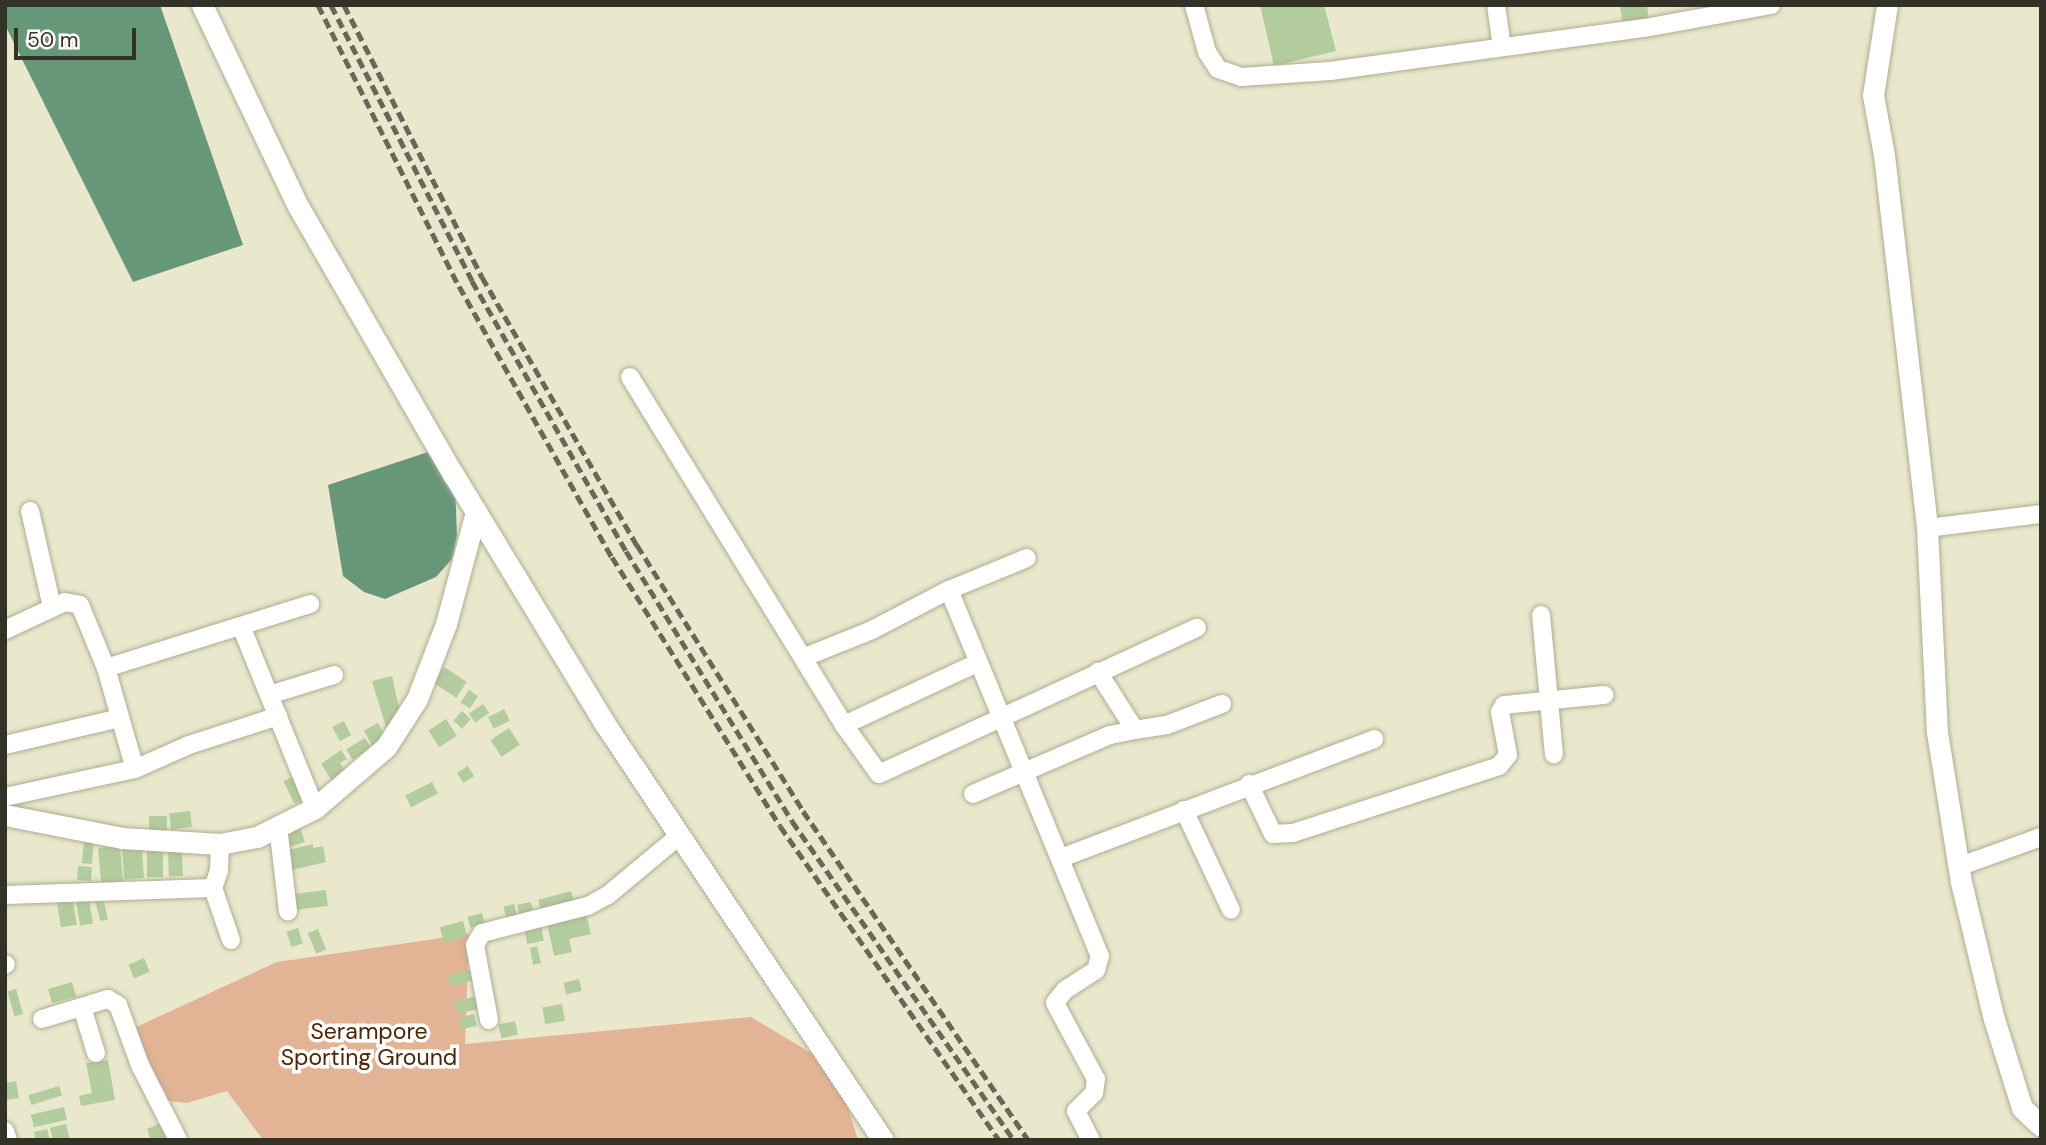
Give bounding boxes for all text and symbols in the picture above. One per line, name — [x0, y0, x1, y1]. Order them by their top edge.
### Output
scale bar — [18, 14, 140, 58]
text: 50 m — [27, 26, 78, 54]
park label: Serampore Sporting Ground — [281, 1017, 457, 1071]

